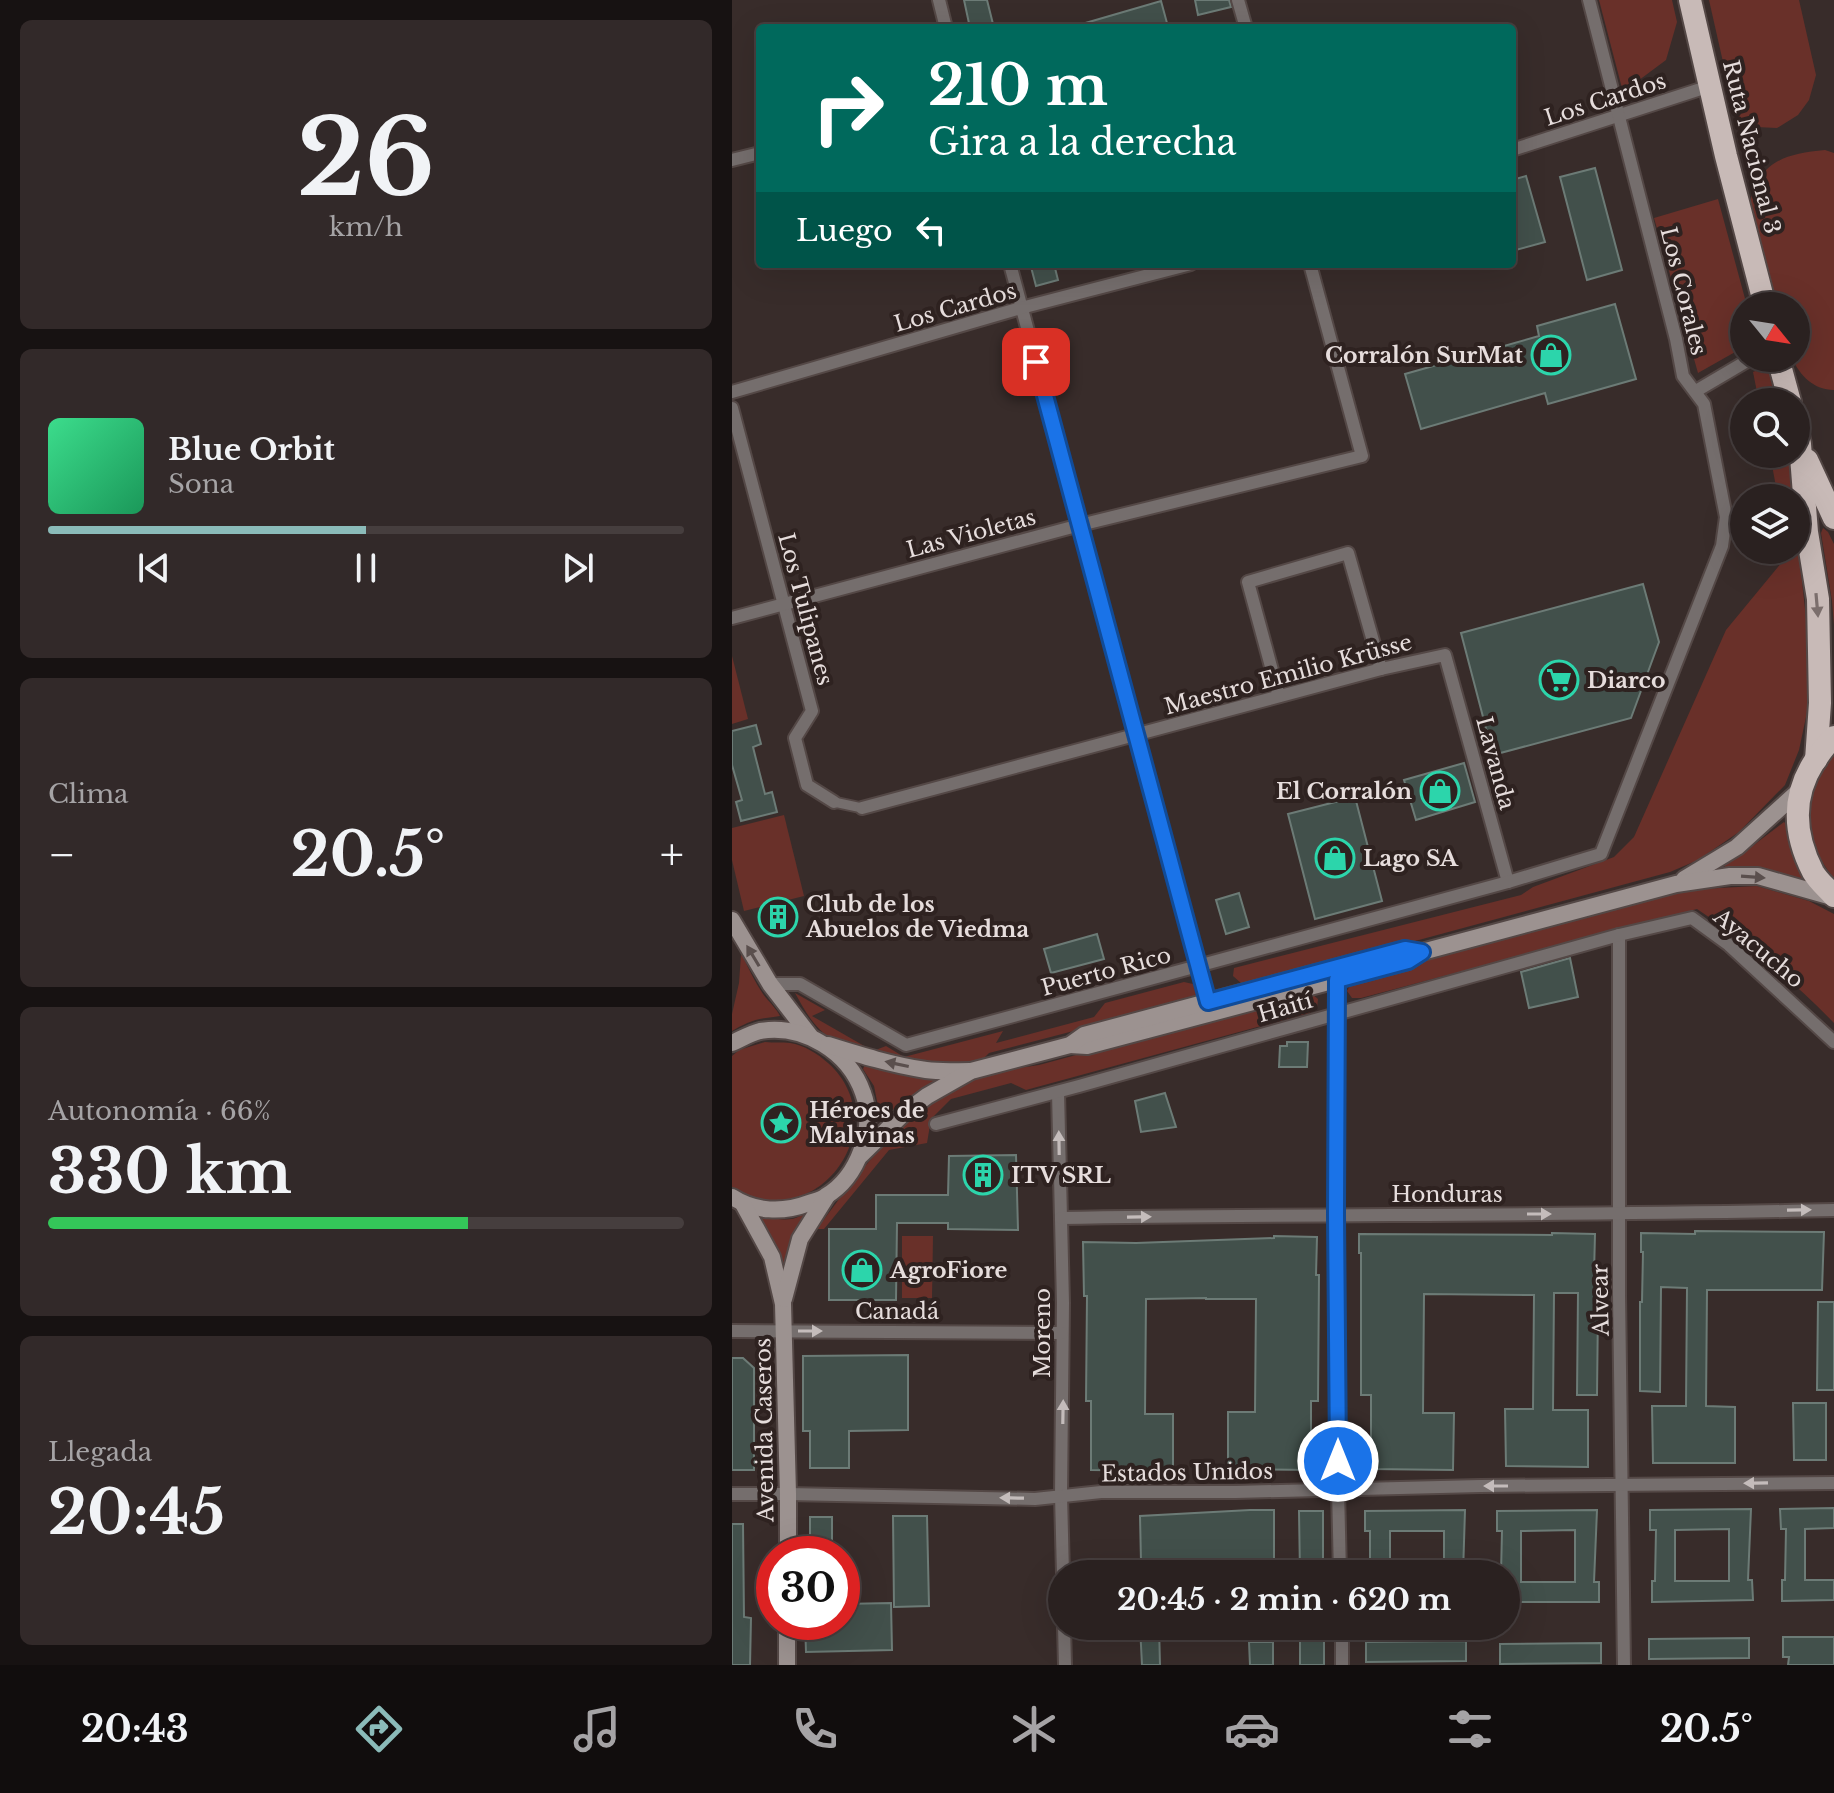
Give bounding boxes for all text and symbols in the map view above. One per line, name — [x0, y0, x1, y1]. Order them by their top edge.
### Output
text: 210 m — [928, 51, 1108, 120]
icon: right — [796, 56, 900, 160]
street label: Ruta Nacional 3 — [1717, 58, 1786, 237]
street label: Los Cardos — [1541, 67, 1669, 132]
text: 26 — [297, 94, 435, 223]
text: Gira a la derecha — [928, 120, 1236, 165]
icon: left — [909, 208, 953, 252]
text: km/h — [329, 211, 403, 243]
text: Luego — [796, 212, 893, 249]
street label: Los Corales — [1655, 224, 1712, 358]
street label: Los Cardos — [891, 277, 1019, 338]
north arrow — [1730, 292, 1810, 372]
map controls — [1730, 292, 1810, 564]
pin — [1002, 328, 1070, 396]
shop icon: Corralón SurMat — [1530, 334, 1572, 376]
icon: arrive — [1014, 340, 1058, 384]
place label: Corralón SurMat — [1325, 342, 1524, 369]
button: search — [1730, 388, 1810, 468]
text: Blue Orbit — [168, 431, 335, 468]
text: Sona — [168, 468, 234, 500]
button: layers — [1730, 484, 1810, 564]
street label: Las Violetas — [904, 503, 1039, 564]
street label: Los Tulipanes — [772, 530, 839, 688]
icon: previous — [132, 546, 176, 590]
icon: pause — [344, 546, 388, 590]
icon: next — [556, 546, 600, 590]
one-way arrow — [1811, 593, 1824, 618]
street label: Maestro Emilio Krüsse — [1161, 628, 1415, 721]
supermarket icon: Diarco — [1538, 659, 1580, 701]
place label: Diarco — [1587, 667, 1666, 694]
street label: Lavanda — [1470, 714, 1521, 813]
shop icon: El Corralón — [1419, 770, 1461, 812]
text: Clima — [48, 778, 128, 810]
place label: El Corralón — [1276, 778, 1412, 805]
text: 20.5° — [291, 818, 445, 892]
text: − — [48, 827, 76, 882]
text: + — [660, 827, 684, 882]
shop icon: Lago SA — [1314, 837, 1356, 879]
place label: Lago SA — [1363, 845, 1459, 872]
one-way arrow — [1741, 871, 1766, 884]
place label: Club de los Abuelos de Viedma — [805, 891, 1029, 943]
building icon: Club de los Abuelos de Viedma — [757, 896, 799, 938]
street label: Ayacucho — [1707, 902, 1809, 994]
street label: Puerto Rico — [1038, 941, 1174, 1002]
one-way arrow — [746, 945, 760, 967]
street label: Haití — [1255, 987, 1316, 1028]
one-way arrow — [884, 1057, 909, 1070]
text: Autonomía · 66% — [48, 1095, 271, 1127]
place label: Héroes de Malvinas — [809, 1097, 925, 1149]
place icon: Héroes de Malvinas — [760, 1102, 802, 1144]
one-way arrow — [1053, 1130, 1065, 1155]
text: 330 km — [48, 1135, 292, 1209]
building icon: ITV SRL — [962, 1154, 1004, 1196]
place label: ITV SRL — [1011, 1162, 1111, 1189]
street label: Honduras — [1391, 1181, 1503, 1208]
one-way arrow — [1787, 1204, 1812, 1217]
one-way arrow — [1527, 1208, 1552, 1220]
one-way arrow — [1127, 1211, 1152, 1223]
shop icon: AgroFiore — [841, 1249, 883, 1291]
place label: AgroFiore — [889, 1257, 1008, 1284]
street label: Alvear — [1586, 1263, 1615, 1337]
street label: Moreno — [1029, 1288, 1056, 1378]
street label: Canadá — [855, 1298, 940, 1325]
one-way arrow — [798, 1324, 823, 1337]
street label: Avenida Caseros — [749, 1338, 780, 1523]
one-way arrow — [1057, 1399, 1069, 1424]
position arrow — [1296, 1419, 1380, 1503]
text: Llegada — [48, 1436, 152, 1468]
street label: Estados Unidos — [1101, 1457, 1273, 1488]
text: 20:45 — [48, 1476, 225, 1550]
one-way arrow — [1743, 1477, 1768, 1489]
one-way arrow — [1483, 1480, 1508, 1492]
one-way arrow — [999, 1492, 1024, 1505]
speed limit sign: 30 — [756, 1536, 860, 1640]
text: 20:45 · 2 min · 620 m — [1117, 1581, 1451, 1618]
icon: directions — [351, 1701, 407, 1757]
icon: music — [569, 1701, 625, 1757]
icon: phone — [787, 1701, 843, 1757]
icon: climate — [1006, 1701, 1062, 1757]
icon: car — [1224, 1701, 1280, 1757]
icon: filters — [1442, 1701, 1498, 1757]
text: 20:43 — [81, 1707, 189, 1752]
text: 20.5° — [1660, 1707, 1753, 1752]

